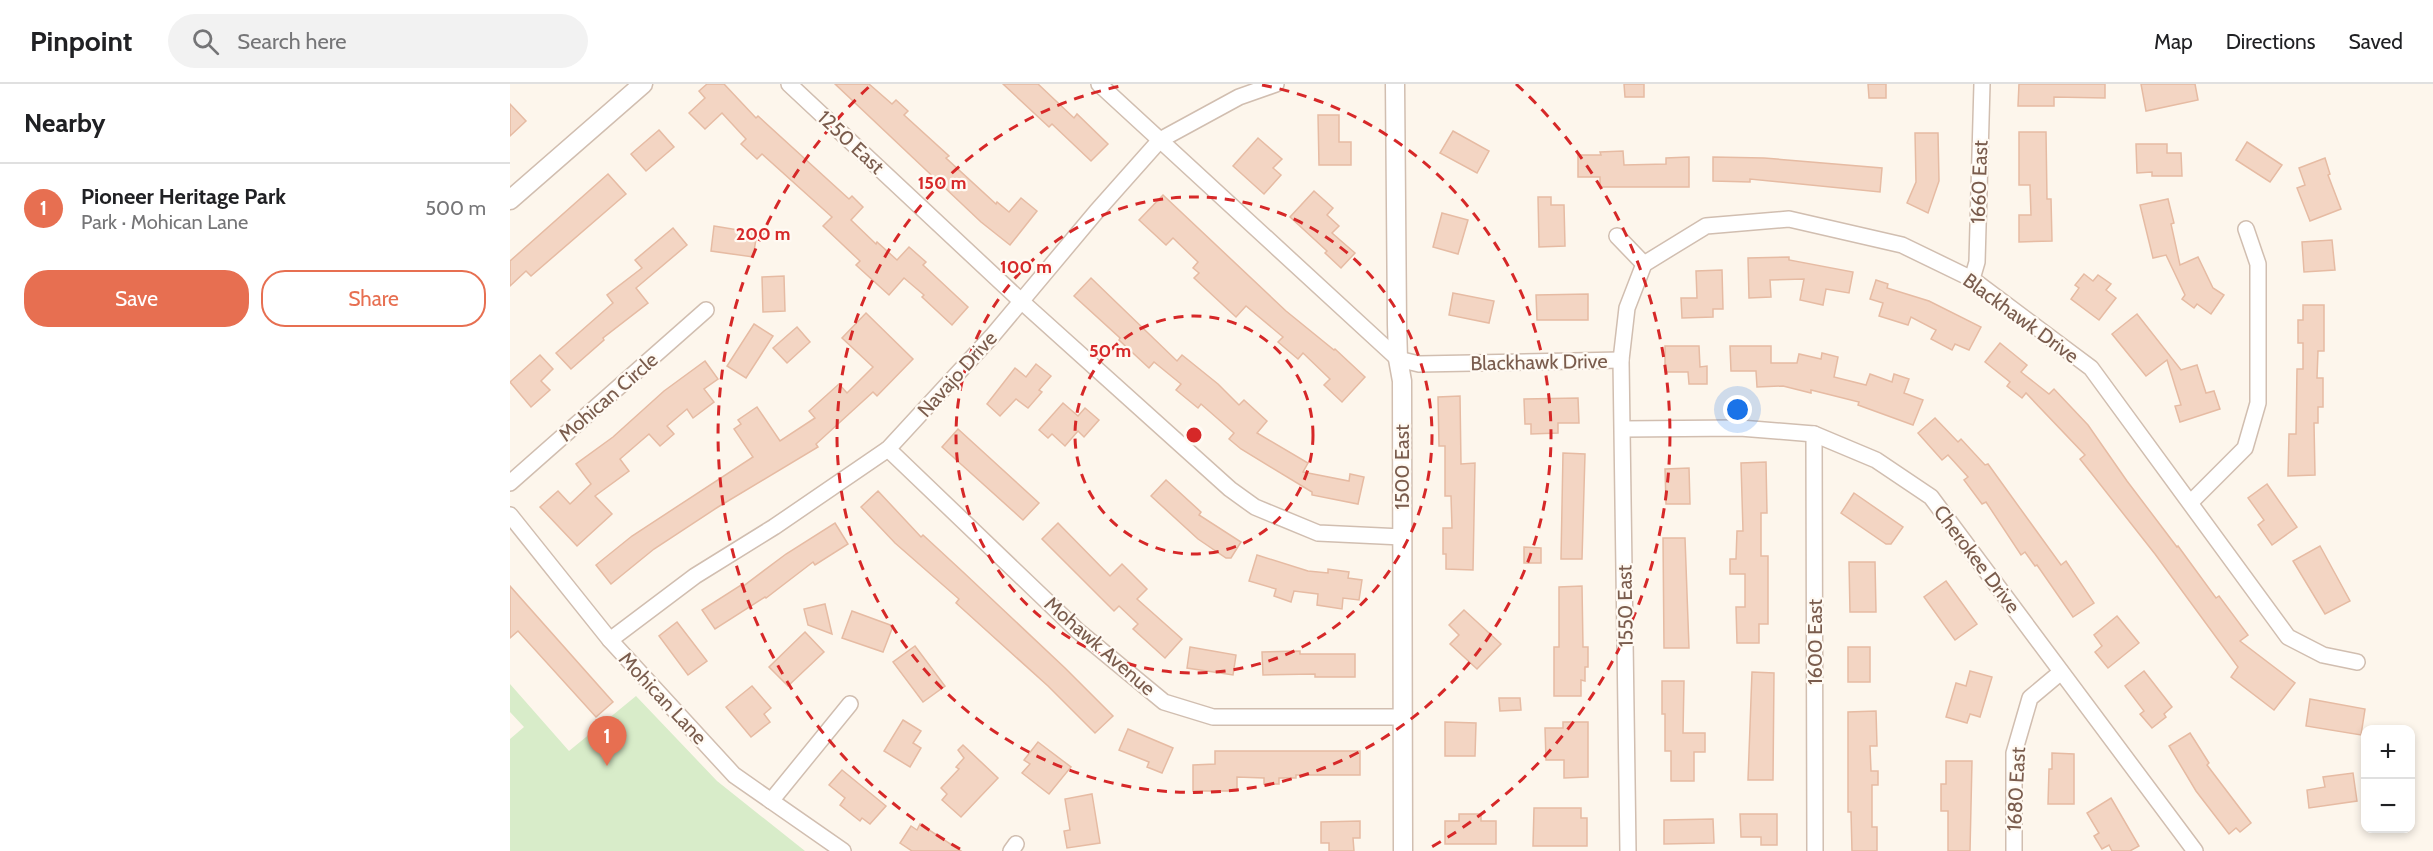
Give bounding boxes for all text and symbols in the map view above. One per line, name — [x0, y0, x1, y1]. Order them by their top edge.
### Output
search box — [168, 14, 588, 68]
text: Pinpoint — [30, 24, 132, 58]
icon: search — [189, 25, 222, 58]
text: Search here — [237, 28, 347, 55]
text: Map — [2154, 29, 2193, 54]
text: Directions — [2226, 29, 2315, 54]
text: Saved — [2348, 29, 2403, 54]
street label: 1250 East — [813, 105, 889, 179]
text: Nearby — [24, 107, 105, 139]
street label: 1660 East — [1966, 140, 1992, 224]
text: 150 m — [918, 172, 966, 194]
text: Pioneer Heritage Park — [81, 183, 286, 210]
text: 1 — [40, 196, 47, 220]
text: 500 m — [425, 196, 486, 220]
text: Park · Mohican Lane — [81, 210, 248, 234]
text: 200 m — [736, 223, 790, 245]
text: 100 m — [1000, 256, 1052, 278]
street label: Blackhawk Drive — [1958, 268, 2084, 368]
button: Save — [24, 270, 249, 327]
button: Share — [261, 270, 486, 327]
street label: Navajo Drive — [912, 326, 1002, 422]
text: 50 m — [1089, 340, 1131, 362]
street label: Mohican Circle — [553, 347, 663, 447]
street label: Blackhawk Drive — [1470, 349, 1608, 375]
your location — [1723, 395, 1752, 424]
street label: 1500 East — [1390, 424, 1414, 510]
centre of rings — [1184, 425, 1204, 445]
street label: Cherokee Drive — [1929, 500, 2025, 618]
street label: 1550 East — [1612, 564, 1638, 647]
street label: Mohawk Avenue — [1040, 591, 1160, 701]
street label: 1600 East — [1803, 599, 1827, 685]
street label: Mohican Lane — [614, 647, 712, 749]
pin: 1 — [588, 716, 626, 766]
map controls — [2361, 725, 2415, 833]
button: + — [2361, 725, 2415, 779]
street label: 1680 East — [2002, 746, 2030, 832]
button: − — [2361, 779, 2415, 833]

